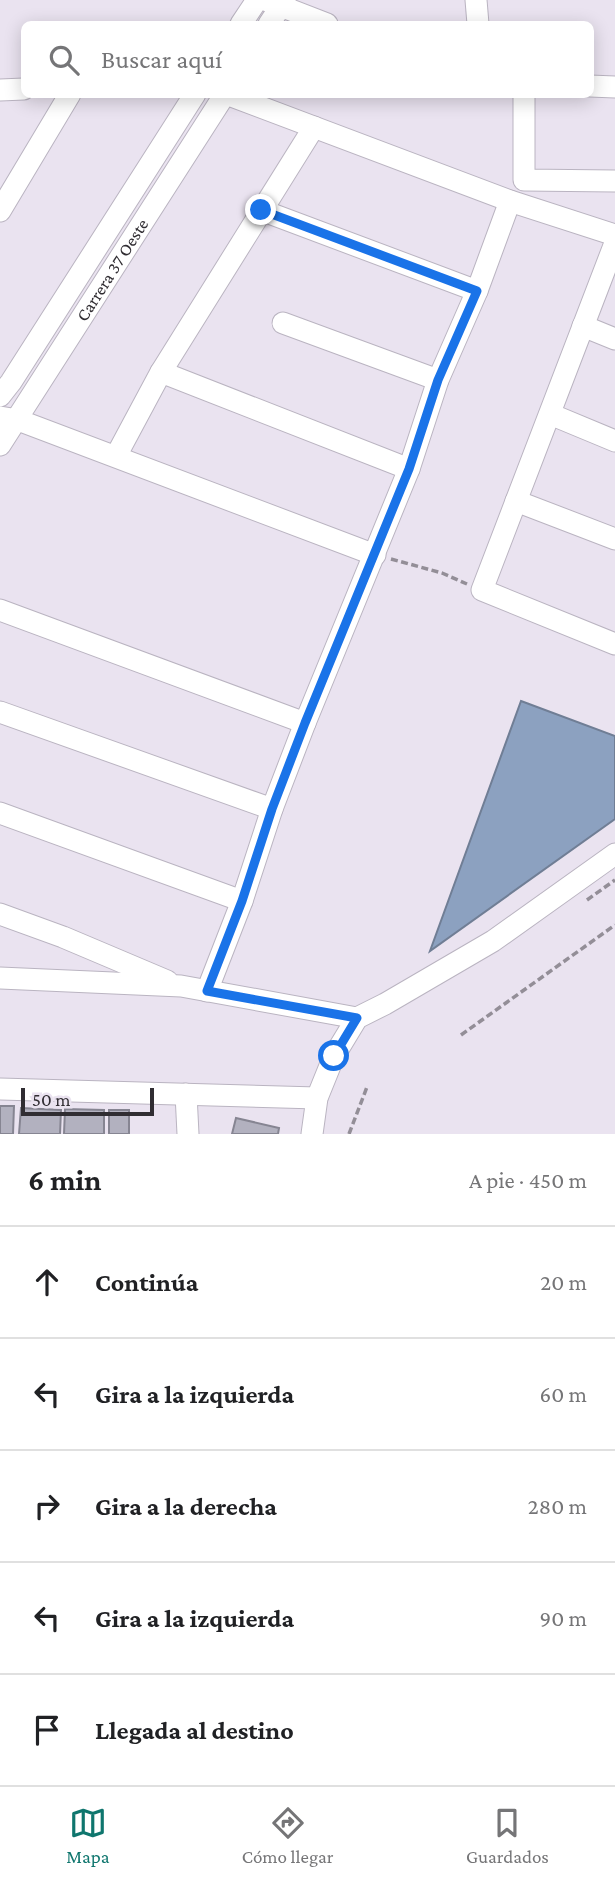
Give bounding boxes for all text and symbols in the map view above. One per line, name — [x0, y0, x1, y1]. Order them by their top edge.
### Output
search box — [21, 21, 594, 98]
icon: search — [45, 41, 83, 79]
text: Buscar aquí — [101, 45, 222, 74]
route end — [245, 194, 276, 225]
street label: Carrera 37 Oeste — [72, 215, 153, 325]
route start — [318, 1040, 349, 1071]
scale bar — [21, 1085, 154, 1117]
text: 50 m — [32, 1089, 71, 1110]
text: 6 min — [28, 1163, 101, 1196]
text: A pie · 450 m — [469, 1167, 587, 1193]
icon: ahead — [28, 1263, 66, 1301]
text: Continúa — [95, 1268, 198, 1297]
text: 20 m — [540, 1269, 587, 1295]
icon: left — [28, 1375, 66, 1413]
text: Gira a la izquierda — [95, 1380, 294, 1409]
text: 60 m — [540, 1381, 587, 1407]
icon: right — [28, 1487, 66, 1525]
text: Gira a la derecha — [95, 1492, 277, 1521]
text: 280 m — [528, 1493, 587, 1519]
icon: left — [28, 1599, 66, 1637]
text: Gira a la izquierda — [95, 1604, 294, 1633]
text: 90 m — [540, 1605, 587, 1631]
icon: arrive — [28, 1711, 66, 1749]
text: Llegada al destino — [95, 1716, 294, 1745]
tab: Mapa — [66, 1804, 109, 1867]
tab: Cómo llegar — [242, 1804, 334, 1867]
tab: Guardados — [466, 1804, 549, 1867]

